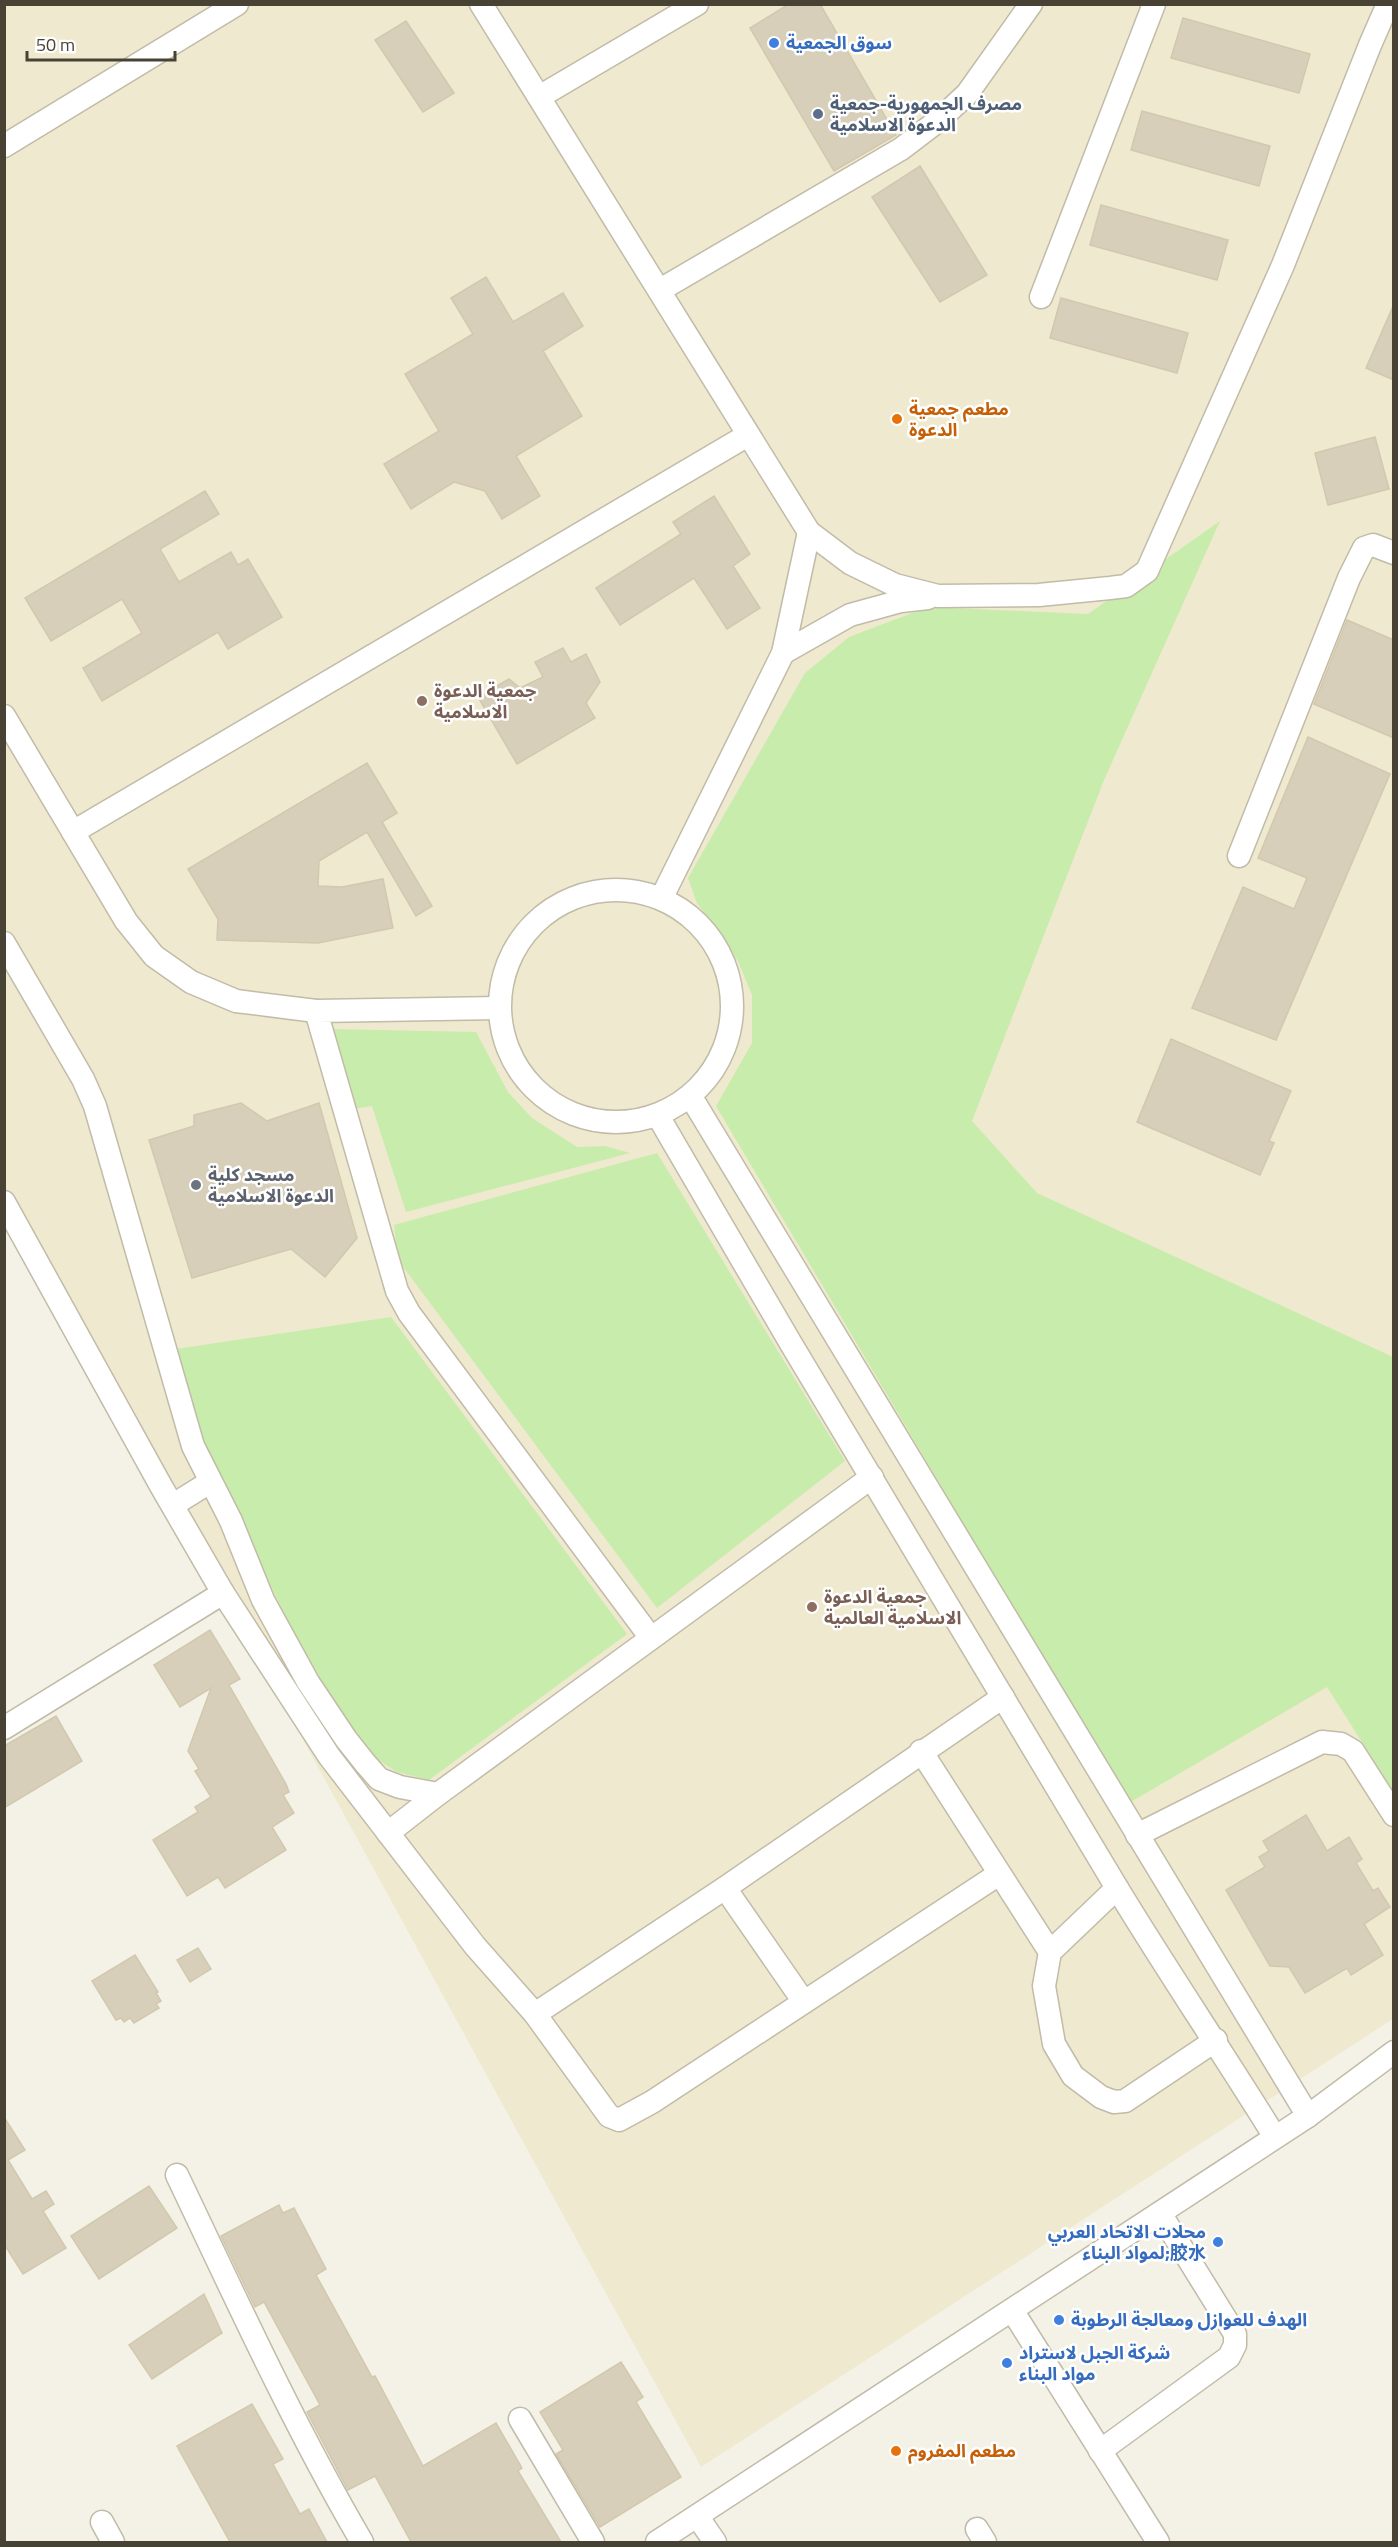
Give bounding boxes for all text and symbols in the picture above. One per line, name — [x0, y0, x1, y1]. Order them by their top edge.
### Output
scale bar — [27, 24, 176, 62]
place label: سوق الجمعية — [786, 29, 892, 56]
text: 50 m — [36, 31, 75, 58]
marker: سوق الجمعية — [767, 36, 781, 50]
place label: مصرف الجمهورية-جمعية الدعوة الاسلامية — [830, 90, 1022, 138]
marker: مصرف الجمهورية-جمعية الدعوة الاسلامية — [811, 107, 825, 121]
place label: مطعم جمعية الدعوة — [909, 395, 1009, 443]
marker: مطعم جمعية الدعوة — [890, 412, 904, 426]
place label: جمعية الدعوة الاسلامية — [434, 677, 536, 725]
marker: جمعية الدعوة الاسلامية — [415, 694, 429, 708]
place label: مسجد كلية الدعوة الاسلامية — [208, 1161, 334, 1209]
marker: مسجد كلية الدعوة الاسلامية — [189, 1178, 203, 1192]
place label: جمعية الدعوة الاسلامية العالمية — [824, 1583, 961, 1631]
marker: جمعية الدعوة الاسلامية العالمية — [805, 1600, 819, 1614]
place label: محلات الاتحاد العربي لمواد البناء;胶水 — [1048, 2218, 1206, 2266]
marker: محلات الاتحاد العربي لمواد البناء;胶水 — [1211, 2235, 1225, 2249]
place label: الهدف للعوازل ومعالجة الرطوبة — [1071, 2306, 1307, 2333]
marker: الهدف للعوازل ومعالجة الرطوبة — [1052, 2313, 1066, 2327]
place label: شركة الجبل لاستراد مواد البناء — [1019, 2339, 1170, 2387]
marker: شركة الجبل لاستراد مواد البناء — [1000, 2356, 1014, 2370]
place label: مطعم المفروم — [908, 2437, 1016, 2464]
marker: مطعم المفروم — [889, 2444, 903, 2458]

